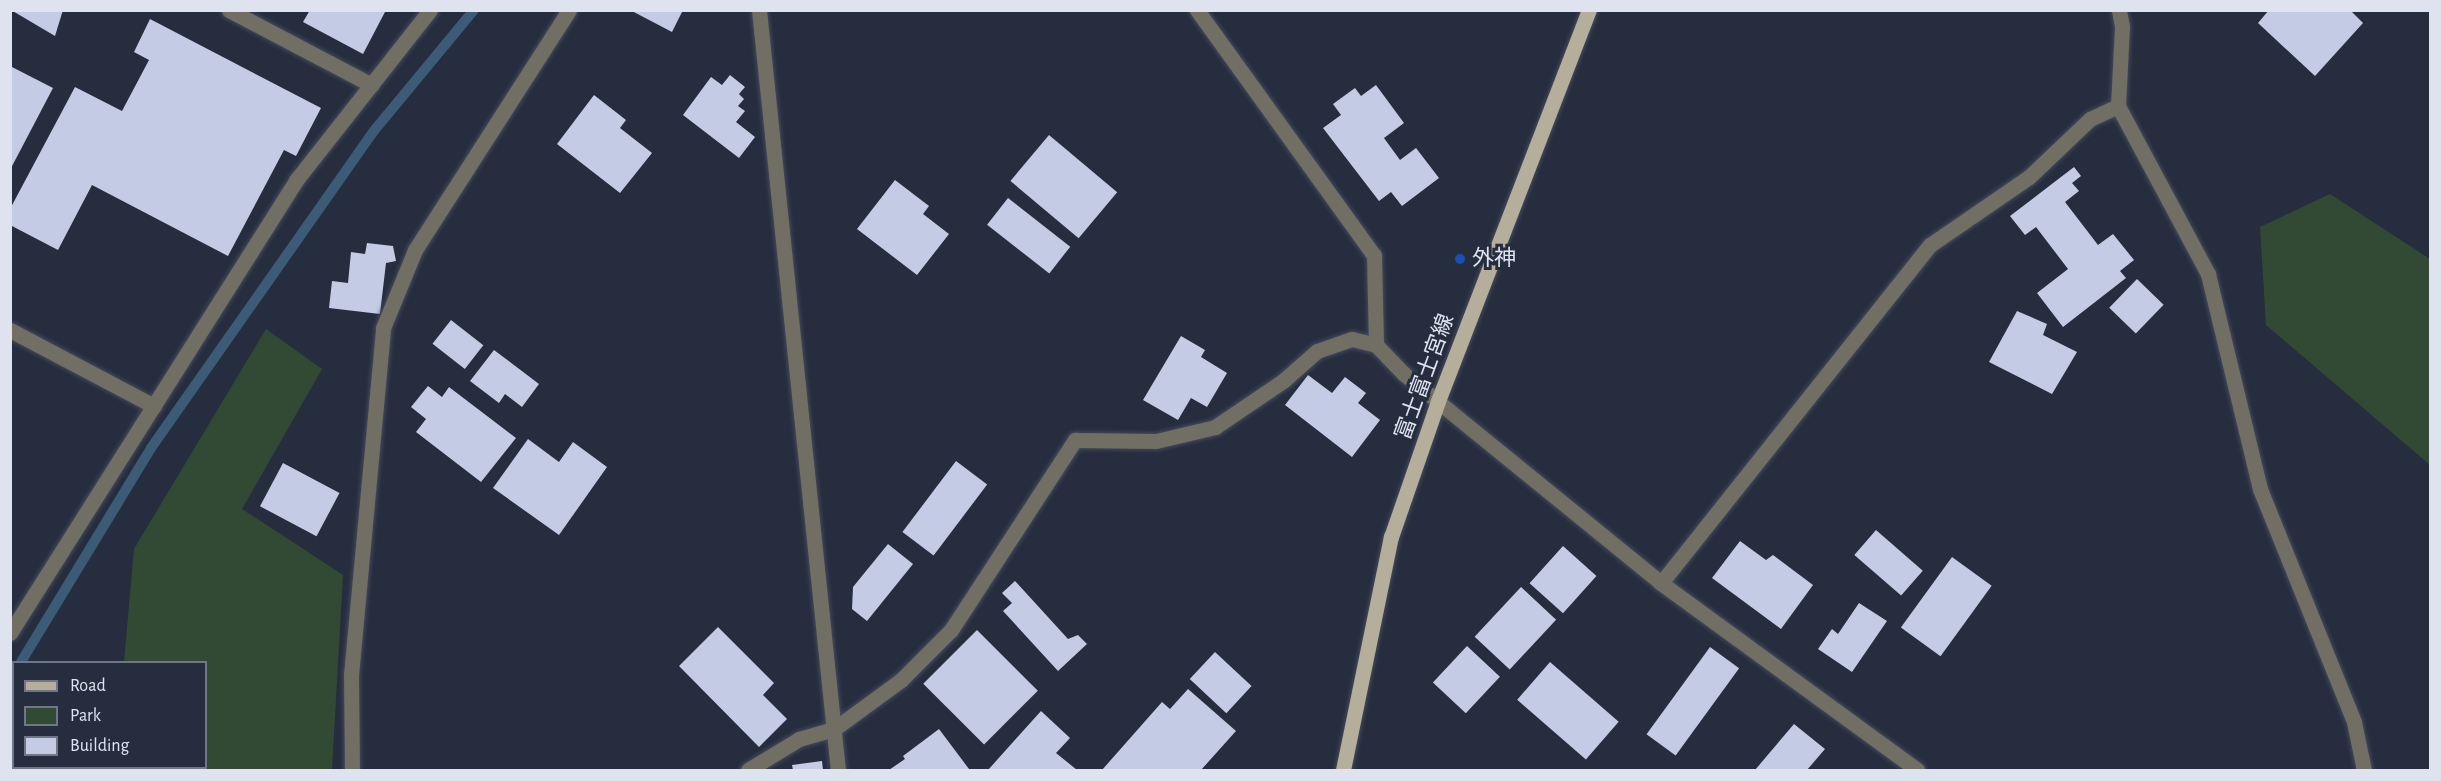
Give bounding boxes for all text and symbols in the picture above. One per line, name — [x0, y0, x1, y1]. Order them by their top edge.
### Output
place label: 外神 — [1472, 246, 1516, 272]
marker: 外神 — [1453, 252, 1467, 266]
street label: 富士富士宮線 — [1390, 310, 1460, 444]
legend — [12, 661, 207, 769]
text: Road — [70, 677, 106, 695]
text: Park — [70, 707, 101, 725]
text: Building — [70, 737, 129, 755]

